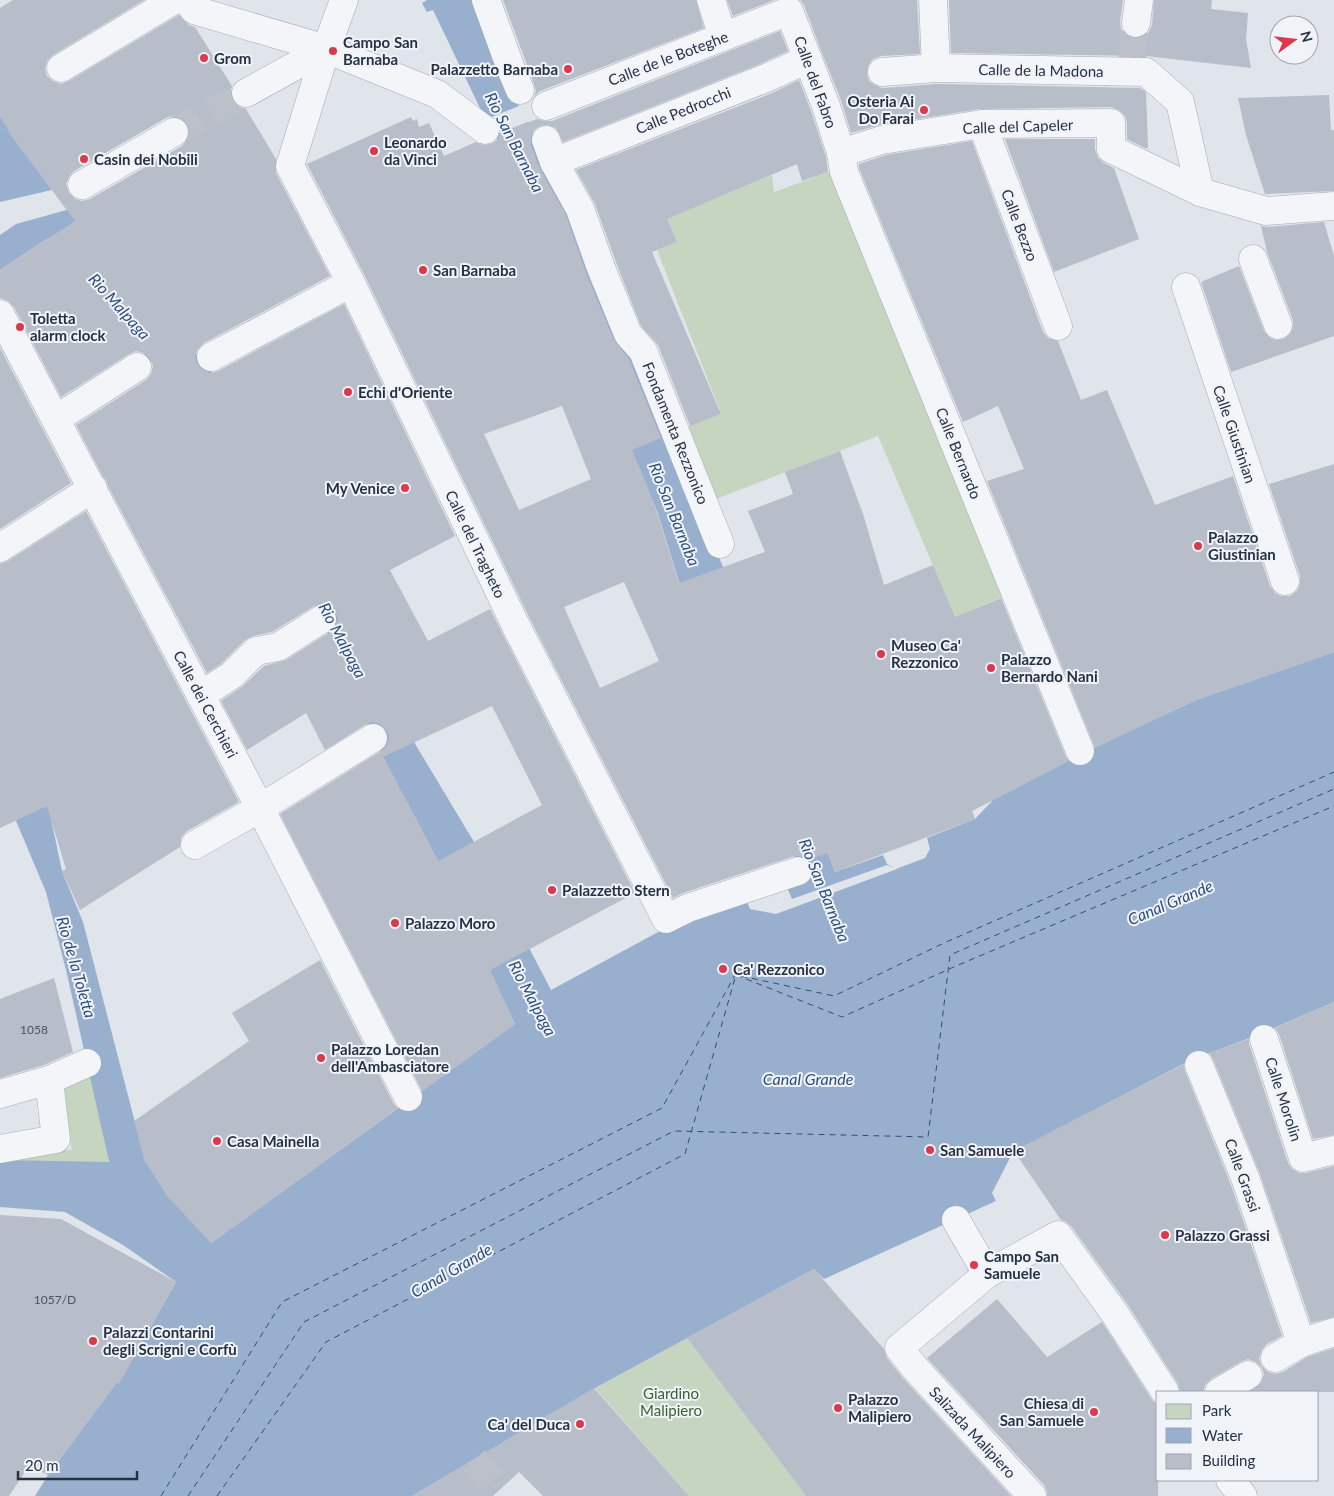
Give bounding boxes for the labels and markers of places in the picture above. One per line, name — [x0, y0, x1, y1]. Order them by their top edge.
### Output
place label: Campo San Barnaba — [343, 33, 418, 68]
marker: Campo San Barnaba — [327, 45, 339, 57]
place label: Grom — [214, 49, 251, 67]
marker: Grom — [198, 52, 210, 64]
place label: Palazzetto Barnaba — [431, 60, 558, 78]
marker: Palazzetto Barnaba — [562, 63, 574, 75]
place label: Osteria Ai Do Farai — [847, 92, 914, 127]
marker: Osteria Ai Do Farai — [918, 104, 930, 116]
place label: Leonardo da Vinci — [384, 133, 447, 168]
marker: Leonardo da Vinci — [368, 145, 380, 157]
place label: Casin dei Nobili — [94, 150, 198, 168]
marker: Casin dei Nobili — [78, 153, 90, 165]
place label: San Barnaba — [433, 261, 516, 279]
marker: San Barnaba — [417, 264, 429, 276]
place label: Toletta alarm clock — [30, 309, 107, 344]
marker: Toletta alarm clock — [14, 321, 26, 333]
place label: Echi d'Oriente — [358, 383, 452, 401]
marker: Echi d'Oriente — [342, 386, 354, 398]
place label: My Venice — [326, 479, 395, 497]
marker: My Venice — [399, 482, 411, 494]
place label: Palazzo Giustinian — [1208, 528, 1276, 563]
marker: Palazzo Giustinian — [1192, 540, 1204, 552]
place label: Museo Ca' Rezzonico — [891, 636, 961, 671]
marker: Museo Ca' Rezzonico — [875, 648, 887, 660]
place label: Palazzo Bernardo Nani — [1001, 650, 1098, 685]
marker: Palazzo Bernardo Nani — [985, 662, 997, 674]
place label: Palazzetto Stern — [562, 881, 670, 899]
marker: Palazzetto Stern — [546, 884, 558, 896]
place label: Palazzo Moro — [405, 914, 496, 932]
marker: Palazzo Moro — [389, 917, 401, 929]
place label: Ca' Rezzonico — [733, 960, 825, 978]
marker: Ca' Rezzonico — [717, 963, 729, 975]
place label: Palazzo Loredan dell'Ambasciatore — [331, 1040, 449, 1075]
marker: Palazzo Loredan dell'Ambasciatore — [315, 1052, 327, 1064]
place label: Casa Mainella — [227, 1132, 319, 1150]
marker: Casa Mainella — [211, 1135, 223, 1147]
place label: San Samuele — [940, 1141, 1024, 1159]
marker: San Samuele — [924, 1144, 936, 1156]
place label: Palazzo Grassi — [1175, 1226, 1270, 1244]
marker: Palazzo Grassi — [1159, 1229, 1171, 1241]
place label: Campo San Samuele — [984, 1247, 1059, 1282]
marker: Campo San Samuele — [968, 1259, 980, 1271]
place label: Palazzi Contarini degli Scrigni e Corfù — [103, 1323, 237, 1358]
marker: Palazzi Contarini degli Scrigni e Corfù — [87, 1335, 99, 1347]
place label: Palazzo Malipiero — [848, 1390, 912, 1425]
place label: Chiesa di San Samuele — [1000, 1394, 1084, 1429]
marker: Palazzo Malipiero — [832, 1402, 844, 1414]
marker: Chiesa di San Samuele — [1088, 1406, 1100, 1418]
place label: Ca' del Duca — [487, 1415, 570, 1433]
marker: Ca' del Duca — [574, 1418, 586, 1430]

